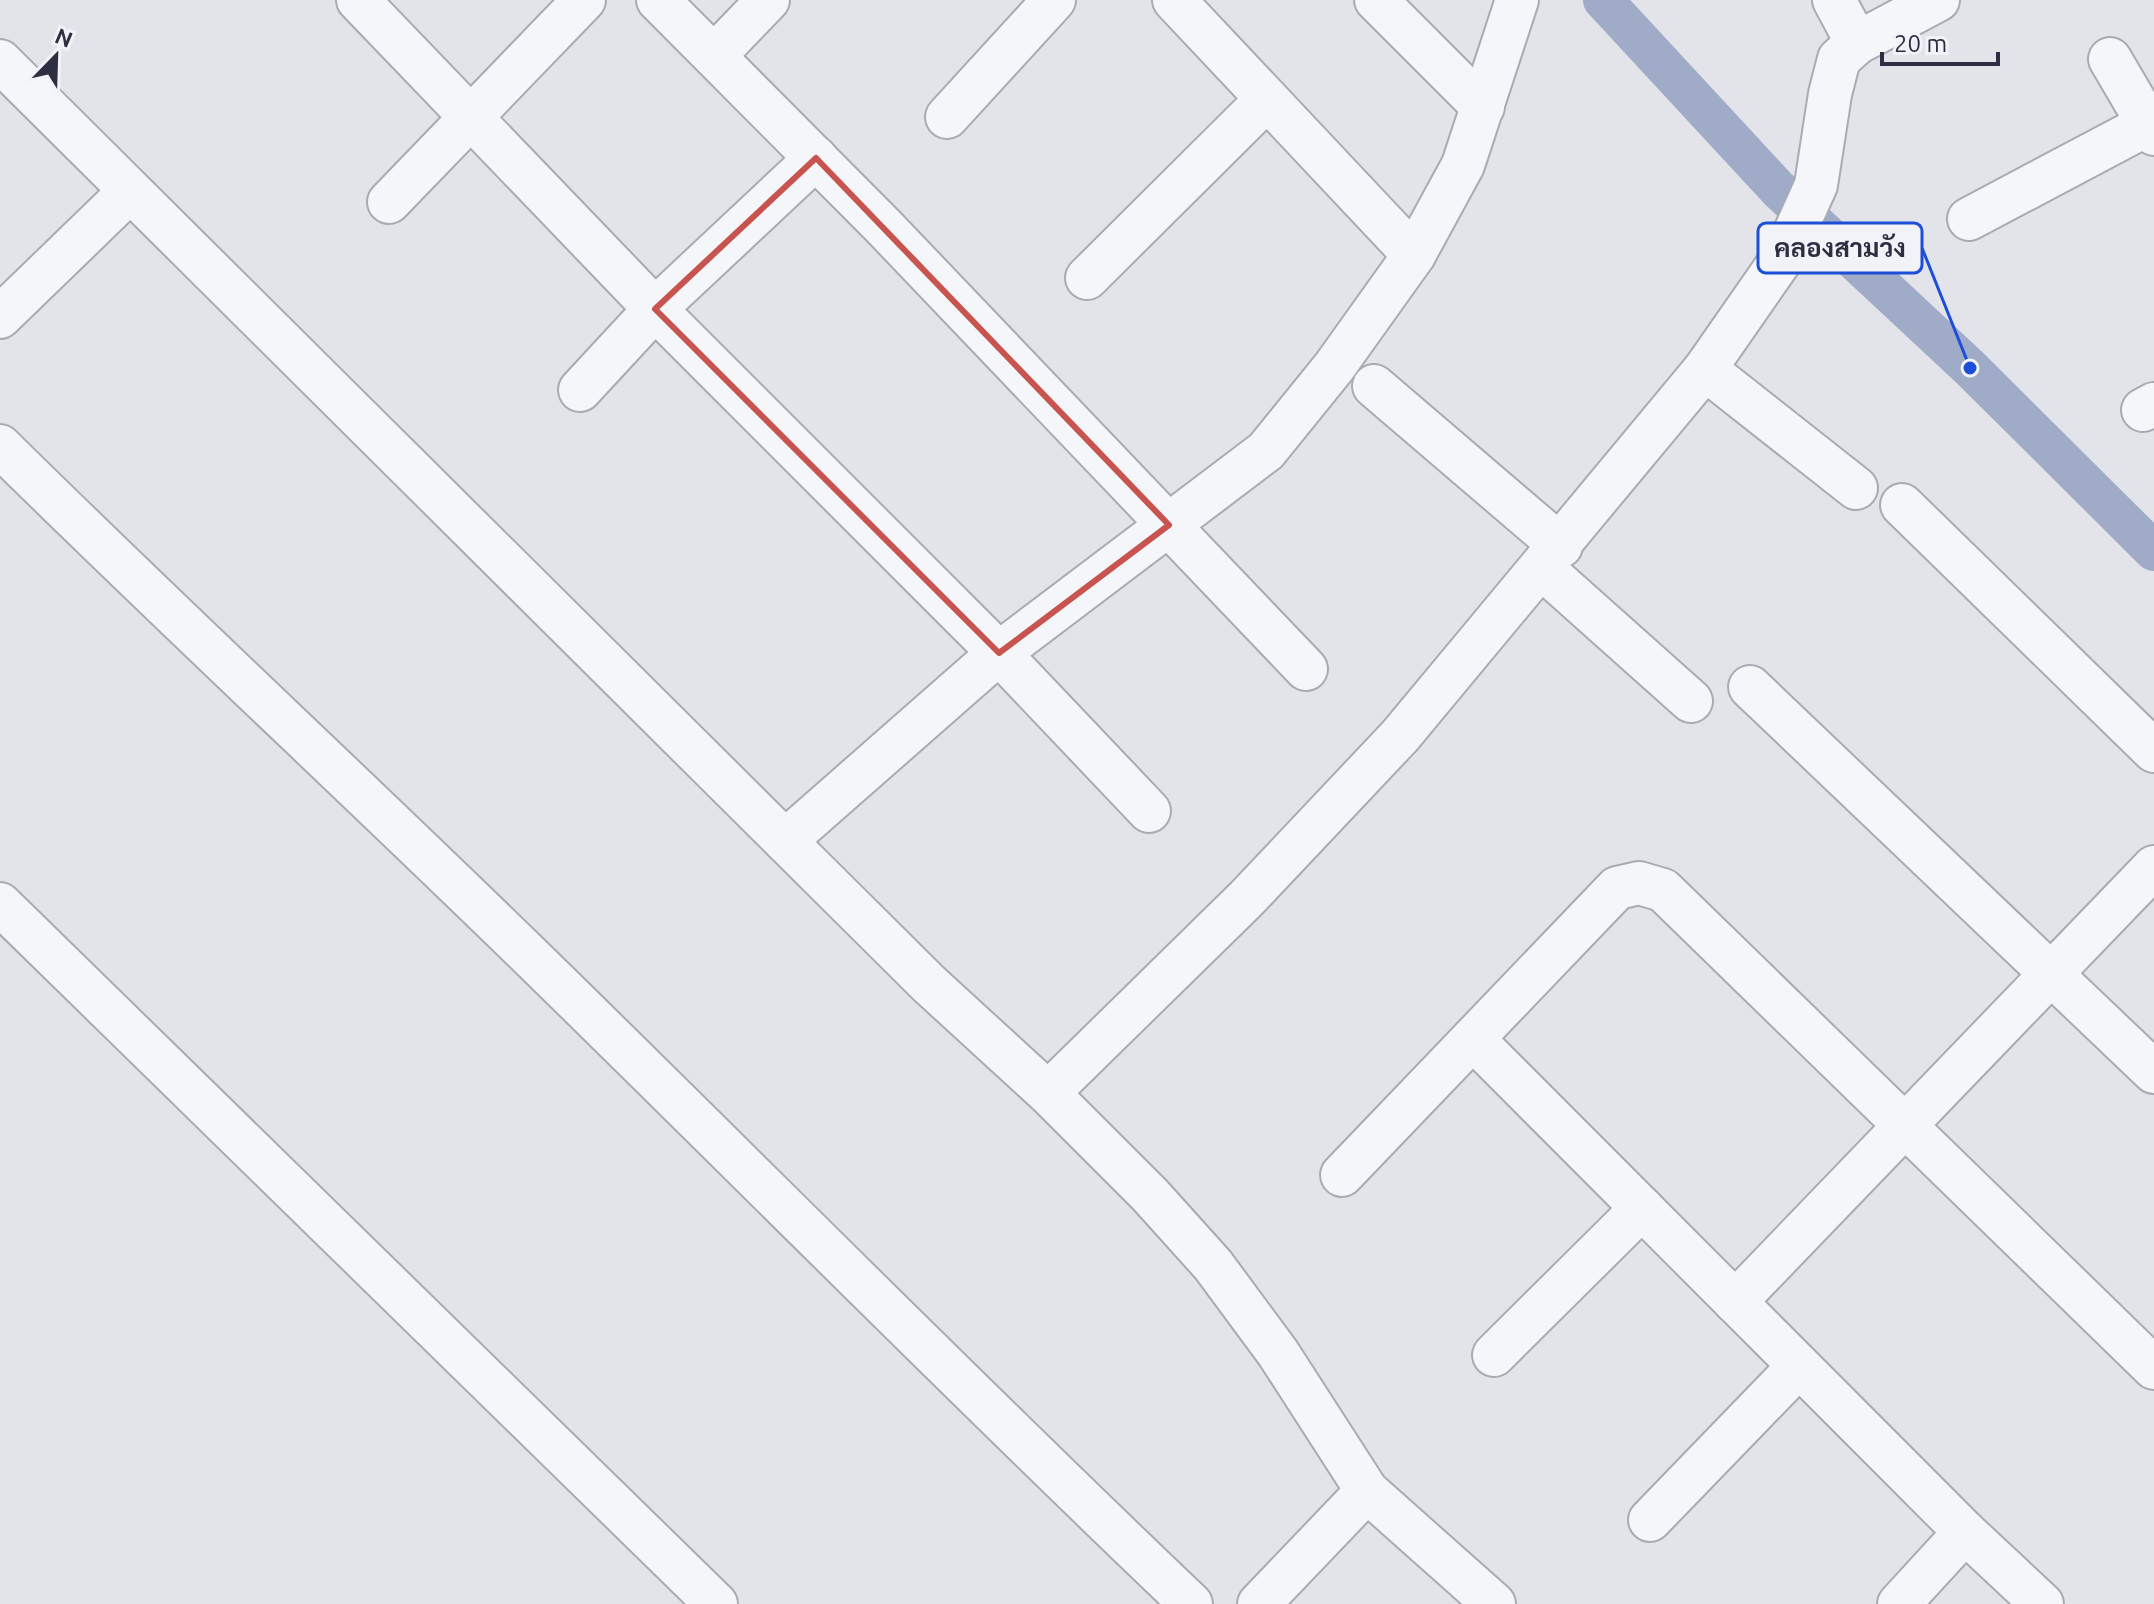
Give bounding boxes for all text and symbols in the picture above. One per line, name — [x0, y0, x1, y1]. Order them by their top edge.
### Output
north arrow — [16, 16, 96, 96]
scale bar — [1882, 16, 1998, 66]
text: N — [52, 22, 76, 52]
text: 20 m — [1894, 30, 1947, 57]
callout: คลองสามวัง — [1758, 223, 1922, 273]
text: คลองสามวัง — [1774, 233, 1906, 262]

